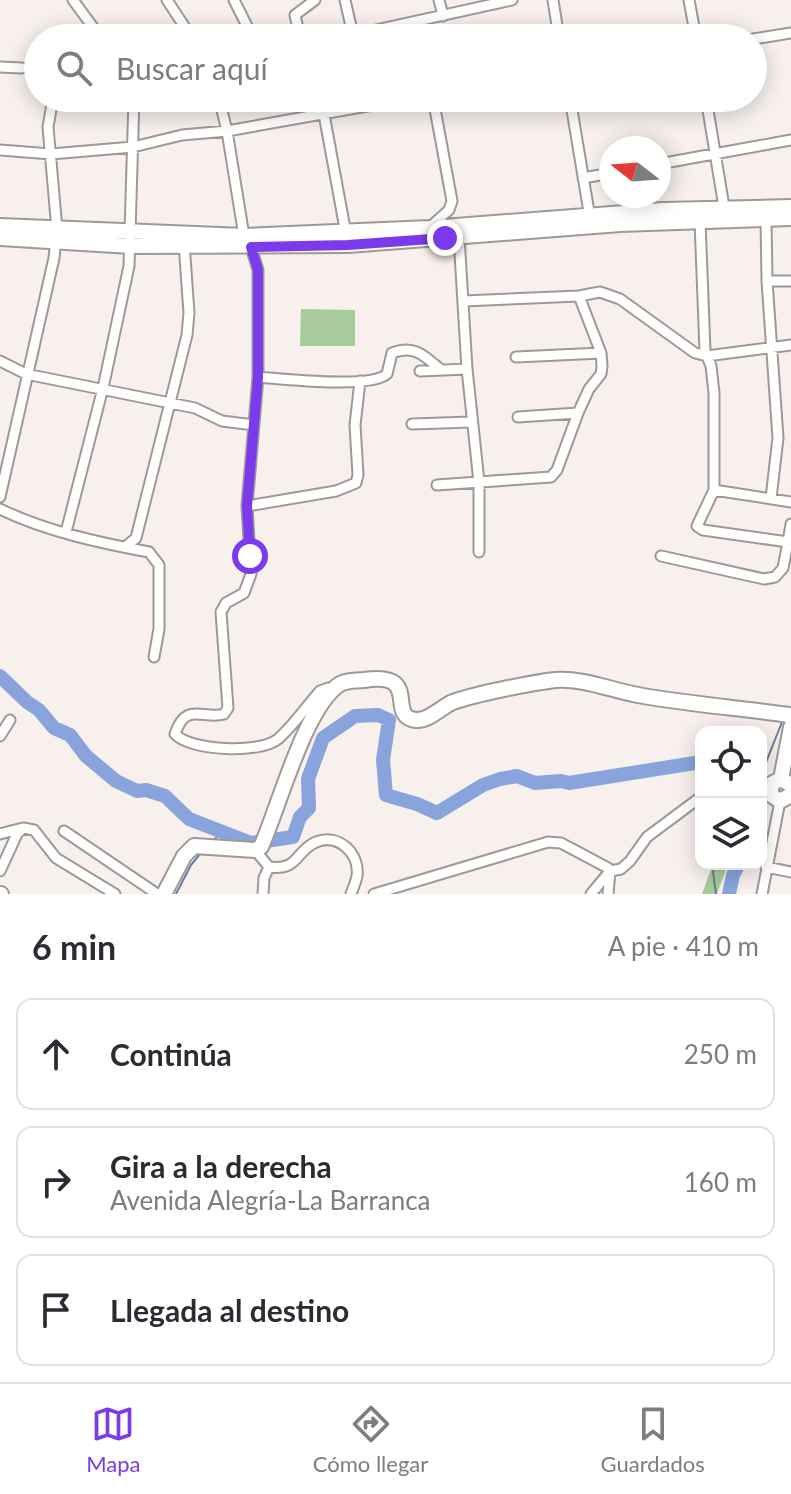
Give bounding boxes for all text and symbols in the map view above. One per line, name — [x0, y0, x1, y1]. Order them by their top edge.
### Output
search box — [24, 24, 767, 112]
icon: search — [52, 46, 96, 90]
text: Buscar aquí — [116, 50, 268, 86]
north arrow — [599, 136, 671, 208]
route end — [427, 220, 463, 256]
route start — [232, 538, 268, 574]
map controls — [695, 726, 767, 870]
button: locate — [695, 726, 767, 798]
button: layers — [695, 798, 767, 870]
text: 6 min — [32, 926, 116, 967]
text: A pie · 410 m — [608, 930, 759, 962]
icon: ahead — [34, 1032, 78, 1076]
text: Continúa — [110, 1036, 232, 1072]
text: 250 m — [684, 1038, 757, 1070]
text: Gira a la derecha — [110, 1148, 332, 1184]
icon: right — [34, 1160, 78, 1204]
text: 160 m — [684, 1166, 757, 1198]
text: Avenida Alegría-La Barranca — [110, 1184, 431, 1216]
icon: arrive — [34, 1288, 78, 1332]
text: Llegada al destino — [110, 1292, 349, 1328]
tab: Mapa — [86, 1402, 140, 1477]
tab: Cómo llegar — [313, 1402, 428, 1477]
tab: Guardados — [601, 1402, 705, 1477]

